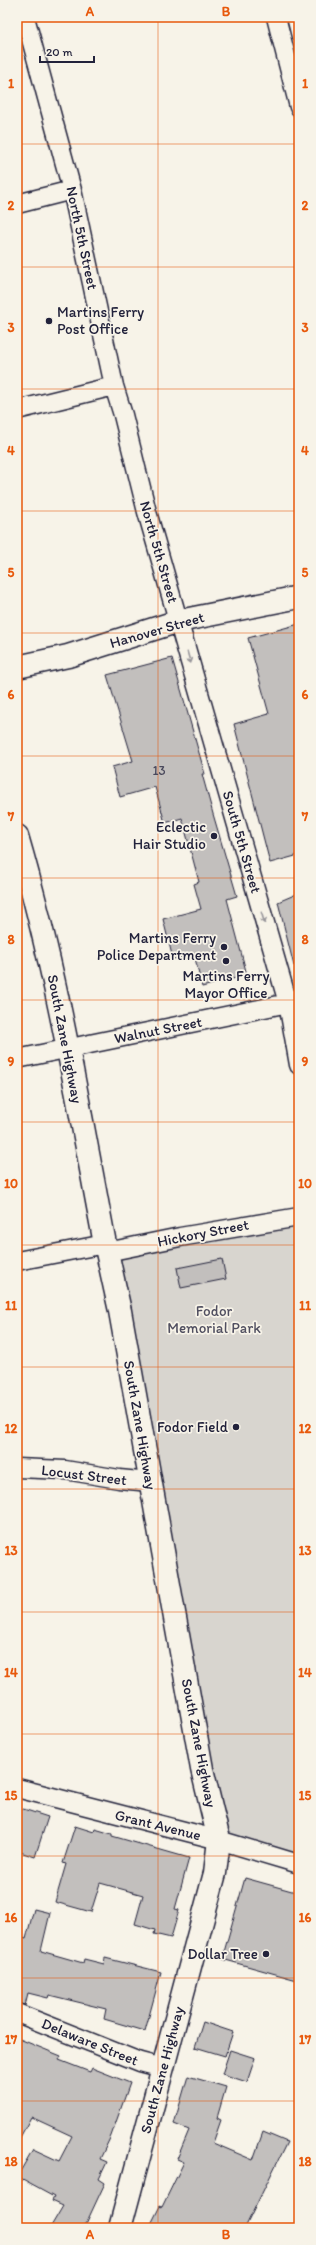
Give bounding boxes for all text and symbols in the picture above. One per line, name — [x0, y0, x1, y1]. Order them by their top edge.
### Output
text: A — [85, 4, 95, 19]
text: B — [222, 4, 231, 19]
scale bar — [40, 38, 94, 64]
text: 20 m — [46, 45, 73, 59]
text: 1 — [8, 76, 14, 91]
text: 1 — [302, 76, 308, 91]
street label: North 5th Street — [62, 185, 102, 292]
text: 2 — [8, 198, 15, 213]
text: 2 — [302, 198, 309, 213]
place label: Martins Ferry Post Office — [57, 303, 144, 338]
marker: Martins Ferry Post Office — [44, 316, 54, 326]
text: 3 — [7, 320, 15, 335]
text: 3 — [301, 320, 309, 335]
text: 4 — [7, 443, 15, 458]
text: 4 — [301, 443, 309, 458]
street label: North 5th Street — [136, 499, 182, 605]
text: 5 — [8, 565, 15, 580]
text: 5 — [302, 565, 309, 580]
street label: Hanover Street — [108, 608, 207, 652]
one-way arrow — [186, 652, 194, 665]
text: 6 — [8, 687, 15, 702]
text: 6 — [302, 687, 309, 702]
house number: 13 — [152, 763, 166, 778]
street label: South 5th Street — [219, 789, 265, 896]
text: 7 — [7, 809, 15, 824]
text: 7 — [301, 809, 309, 824]
place label: Eclectic Hair Studio — [133, 818, 206, 853]
marker: Eclectic Hair Studio — [209, 831, 219, 841]
one-way arrow — [260, 911, 267, 924]
place label: Martins Ferry Police Department — [97, 929, 216, 964]
text: 8 — [7, 932, 15, 947]
text: 8 — [301, 932, 309, 947]
marker: Martins Ferry Police Department — [219, 942, 229, 952]
marker: Martins Ferry Mayor Office — [221, 956, 231, 966]
place label: Martins Ferry Mayor Office — [182, 967, 270, 1002]
street label: South Zane Highway — [44, 973, 86, 1105]
street label: Walnut Street — [112, 1013, 204, 1047]
text: 9 — [8, 1054, 15, 1069]
text: 9 — [302, 1054, 309, 1069]
text: 10 — [4, 1176, 18, 1191]
text: 10 — [298, 1176, 312, 1191]
street label: Hickory Street — [156, 1215, 251, 1251]
text: 11 — [5, 1298, 17, 1313]
text: 11 — [299, 1298, 311, 1313]
park label: Fodor Memorial Park — [167, 1302, 261, 1337]
street label: South Zane Highway — [120, 1359, 160, 1491]
place label: Fodor Field — [157, 1418, 229, 1436]
text: 12 — [5, 1421, 18, 1436]
text: 12 — [299, 1421, 312, 1436]
marker: Fodor Field — [231, 1422, 241, 1432]
street label: Locust Street — [40, 1461, 128, 1489]
text: 13 — [4, 1543, 18, 1558]
text: 13 — [298, 1543, 312, 1558]
text: 14 — [4, 1665, 18, 1680]
text: 14 — [298, 1665, 312, 1680]
street label: South Zane Highway — [178, 1677, 220, 1809]
text: 15 — [5, 1788, 18, 1803]
text: 15 — [299, 1788, 312, 1803]
street label: Grant Avenue — [113, 1806, 203, 1844]
text: 16 — [5, 1910, 18, 1925]
text: 16 — [299, 1910, 312, 1925]
place label: Dollar Tree — [188, 1945, 258, 1963]
marker: Dollar Tree — [261, 1949, 271, 1959]
street label: South Zane Highway — [136, 2004, 188, 2136]
street label: Delaware Street — [39, 2014, 141, 2070]
text: 17 — [5, 2032, 18, 2047]
text: 17 — [299, 2032, 312, 2047]
text: 18 — [4, 2154, 18, 2169]
text: 18 — [298, 2154, 312, 2169]
text: A — [85, 2227, 95, 2242]
text: B — [222, 2227, 231, 2242]

